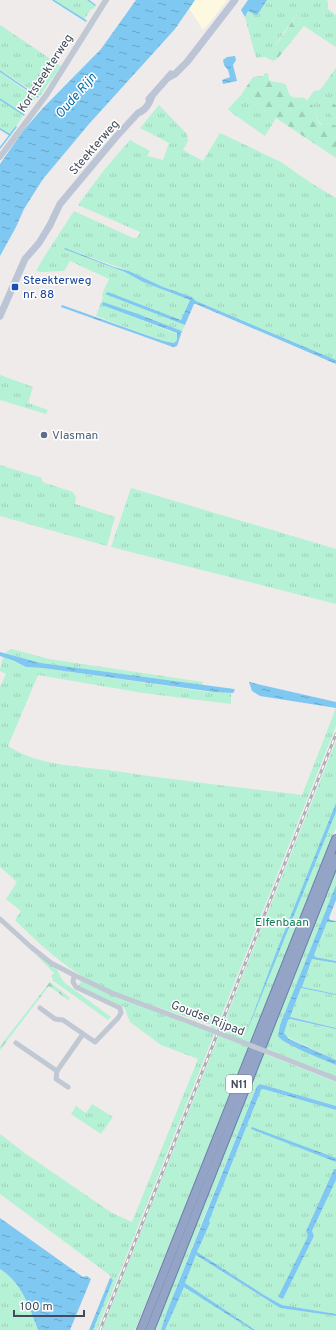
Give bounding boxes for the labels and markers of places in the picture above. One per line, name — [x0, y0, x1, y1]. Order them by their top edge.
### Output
place label: Steekterweg nr. 88 — [23, 273, 91, 303]
marker: Steekterweg nr. 88 — [10, 282, 20, 292]
place label: Vlasman — [52, 428, 98, 444]
marker: Vlasman — [39, 430, 49, 440]

